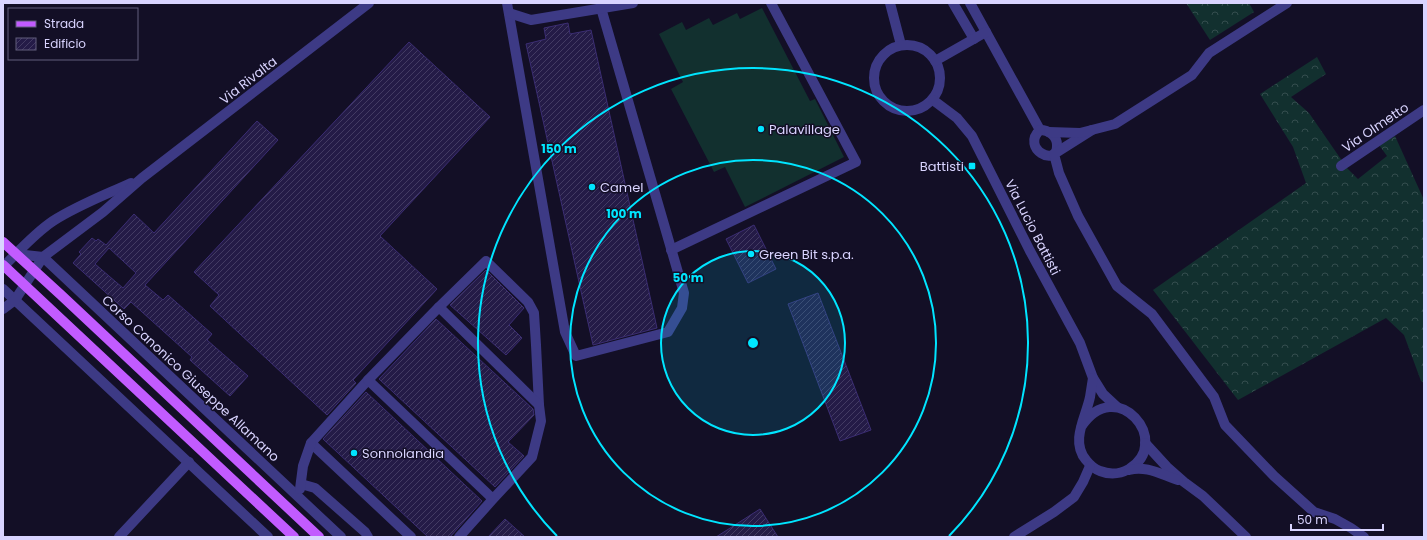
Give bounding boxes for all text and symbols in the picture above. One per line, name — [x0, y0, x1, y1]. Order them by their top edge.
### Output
legend — [8, 8, 138, 60]
text: Strada — [44, 15, 84, 32]
text: Edificio — [44, 35, 86, 52]
street label: Via Rivalta — [216, 52, 281, 109]
street label: Via Olmetto — [1338, 98, 1412, 157]
place label: Palavillage — [769, 120, 840, 139]
marker: Palavillage — [756, 124, 766, 134]
text: 150 m — [541, 140, 577, 157]
place label: Battisti — [920, 157, 964, 176]
marker: Battisti — [967, 161, 977, 171]
street label: Via Lucio Battisti — [1000, 176, 1065, 278]
place label: Camel — [600, 178, 643, 197]
marker: Camel — [587, 182, 597, 192]
text: 100 m — [606, 205, 642, 222]
place label: Green Bit s.p.a. — [759, 245, 854, 264]
marker: Green Bit s.p.a. — [746, 249, 756, 259]
text: 50 m — [673, 269, 704, 286]
street label: Corso Canonico Giuseppe Allamano — [98, 291, 284, 466]
centre of rings — [746, 336, 760, 350]
place label: Sonnolandia — [362, 444, 444, 463]
marker: Sonnolandia — [349, 448, 359, 458]
scale bar — [1291, 506, 1383, 532]
text: 50 m — [1297, 511, 1328, 528]

